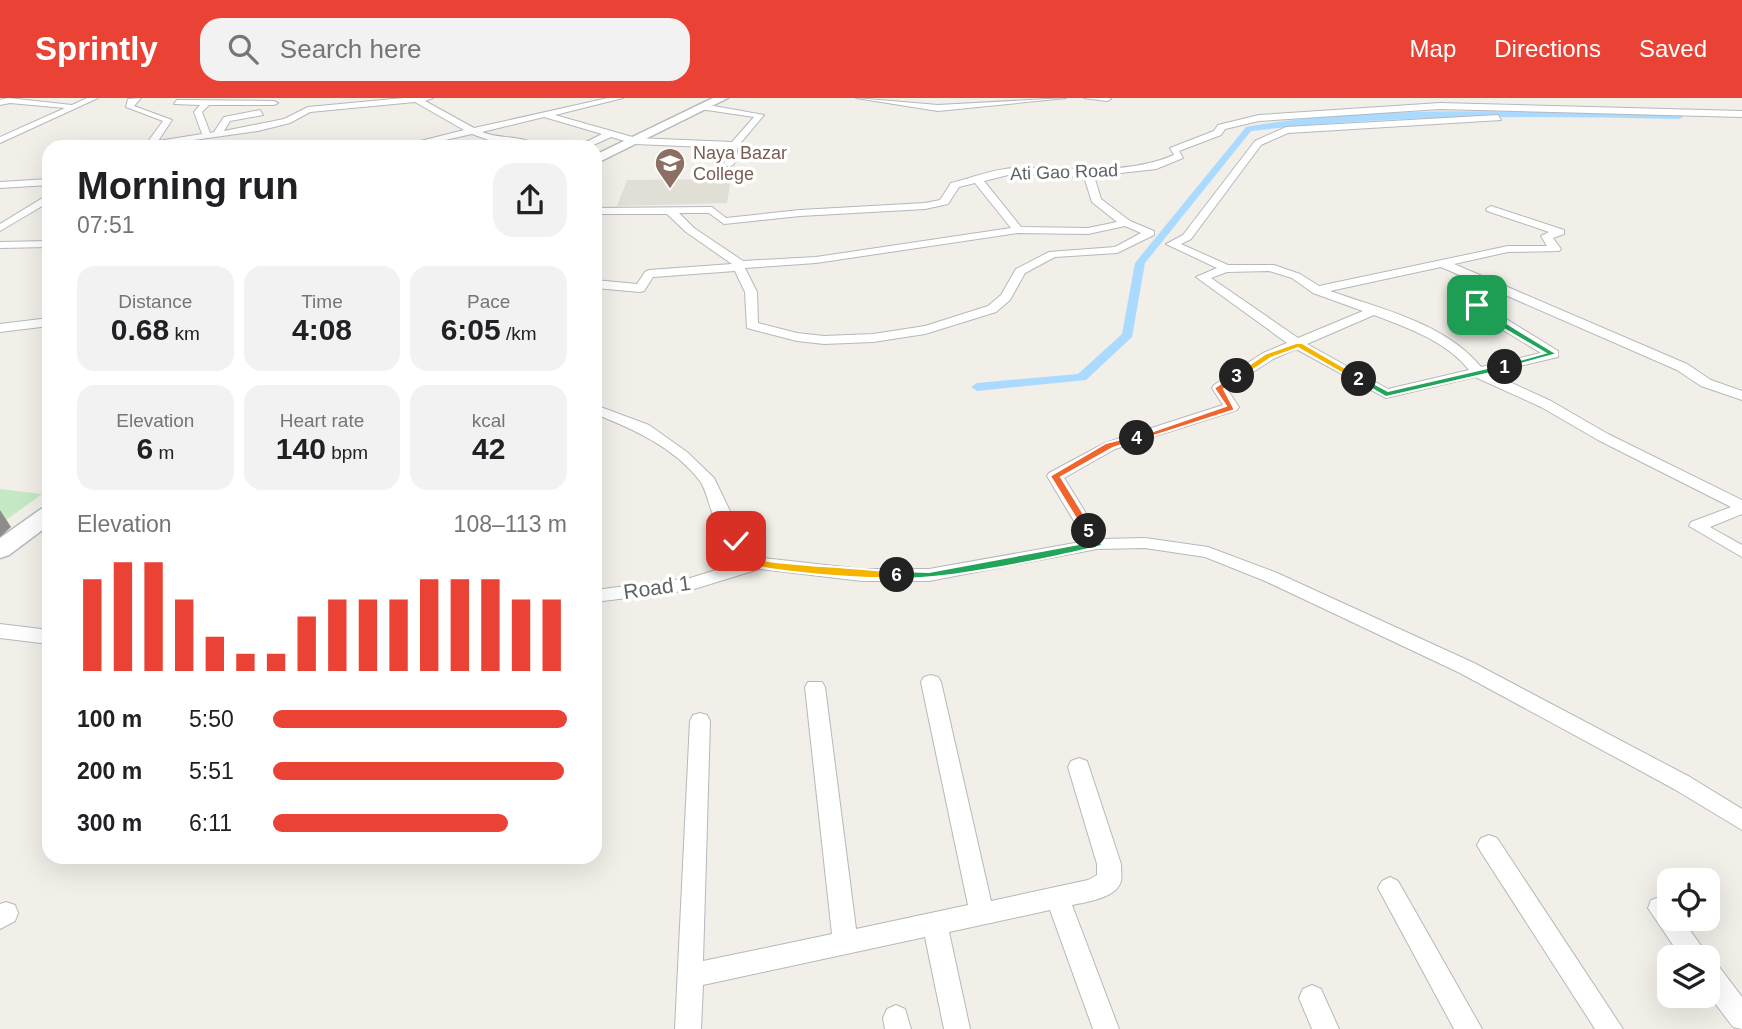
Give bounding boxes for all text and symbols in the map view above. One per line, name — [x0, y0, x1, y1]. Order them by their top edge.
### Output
search box — [200, 18, 690, 81]
text: Sprintly — [35, 30, 158, 67]
icon: search — [224, 30, 262, 68]
text: Search here — [280, 34, 422, 64]
text: Map — [1410, 35, 1456, 62]
text: Directions — [1494, 35, 1601, 62]
text: Saved — [1639, 35, 1707, 62]
place label: Naya Bazar College — [693, 143, 787, 184]
school or university icon: Naya Bazar College — [653, 146, 687, 190]
street label: Ati Gao Road — [1010, 160, 1118, 184]
button: share — [493, 163, 567, 237]
text: Morning run — [77, 165, 299, 207]
text: 07:51 — [77, 212, 135, 238]
pin — [1447, 275, 1507, 335]
icon: arrive — [1458, 286, 1496, 324]
text: Distance — [118, 291, 192, 312]
text: Time — [301, 291, 343, 312]
text: Pace — [467, 291, 510, 312]
text: 0.68 — [111, 313, 169, 346]
text: 4:08 — [292, 313, 352, 346]
text: 6:05 — [441, 313, 501, 346]
text: km — [169, 323, 200, 344]
text: /km — [501, 323, 537, 344]
pin: 1 — [1488, 350, 1522, 384]
text: 1 — [1499, 356, 1510, 377]
pin: 3 — [1220, 358, 1254, 394]
pin: 2 — [1342, 362, 1376, 396]
text: 3 — [1231, 365, 1242, 386]
text: 2 — [1353, 368, 1364, 389]
text: Elevation — [116, 410, 194, 431]
text: Heart rate — [280, 410, 364, 431]
text: kcal — [472, 410, 506, 431]
pin: 4 — [1120, 420, 1154, 456]
text: 4 — [1131, 427, 1142, 448]
text: 6 — [136, 432, 153, 465]
text: 140 — [276, 432, 326, 465]
text: 42 — [472, 432, 505, 465]
text: m — [153, 442, 174, 463]
text: bpm — [326, 442, 368, 463]
text: Elevation — [77, 511, 172, 537]
text: 108–113 m — [454, 511, 567, 537]
pin — [706, 511, 766, 571]
pin: 5 — [1072, 514, 1106, 548]
text: 5 — [1083, 520, 1094, 541]
icon: check — [717, 522, 755, 560]
pin: 6 — [880, 558, 914, 592]
text: 6 — [891, 564, 902, 585]
street label: Road 1 — [622, 571, 692, 603]
text: 100 m — [77, 706, 142, 732]
text: 5:50 — [189, 706, 234, 732]
text: 200 m — [77, 758, 142, 784]
text: 5:51 — [189, 758, 234, 784]
text: 300 m — [77, 810, 142, 836]
text: 6:11 — [189, 810, 232, 836]
map controls — [1657, 868, 1720, 1008]
button: locate — [1657, 868, 1720, 931]
button: layers — [1657, 945, 1720, 1008]

